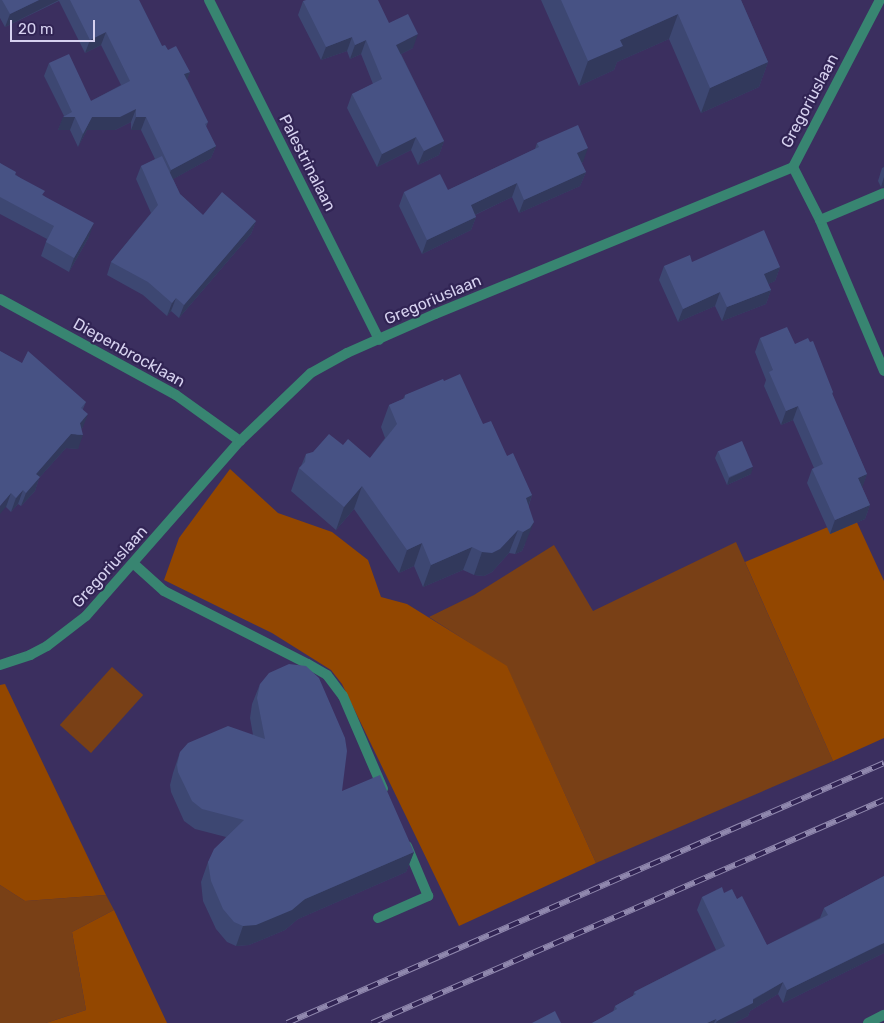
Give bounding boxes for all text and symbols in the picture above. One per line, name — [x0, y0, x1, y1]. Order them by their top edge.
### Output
scale bar — [12, 10, 98, 42]
text: 20 m — [18, 20, 53, 38]
street label: Gregoriuslaan — [777, 51, 843, 151]
street label: Palestrinalaan — [274, 111, 340, 215]
street label: Gregoriuslaan — [382, 271, 484, 329]
street label: Diepenbrocklaan — [70, 314, 188, 392]
street label: Gregoriuslaan — [68, 522, 152, 612]

